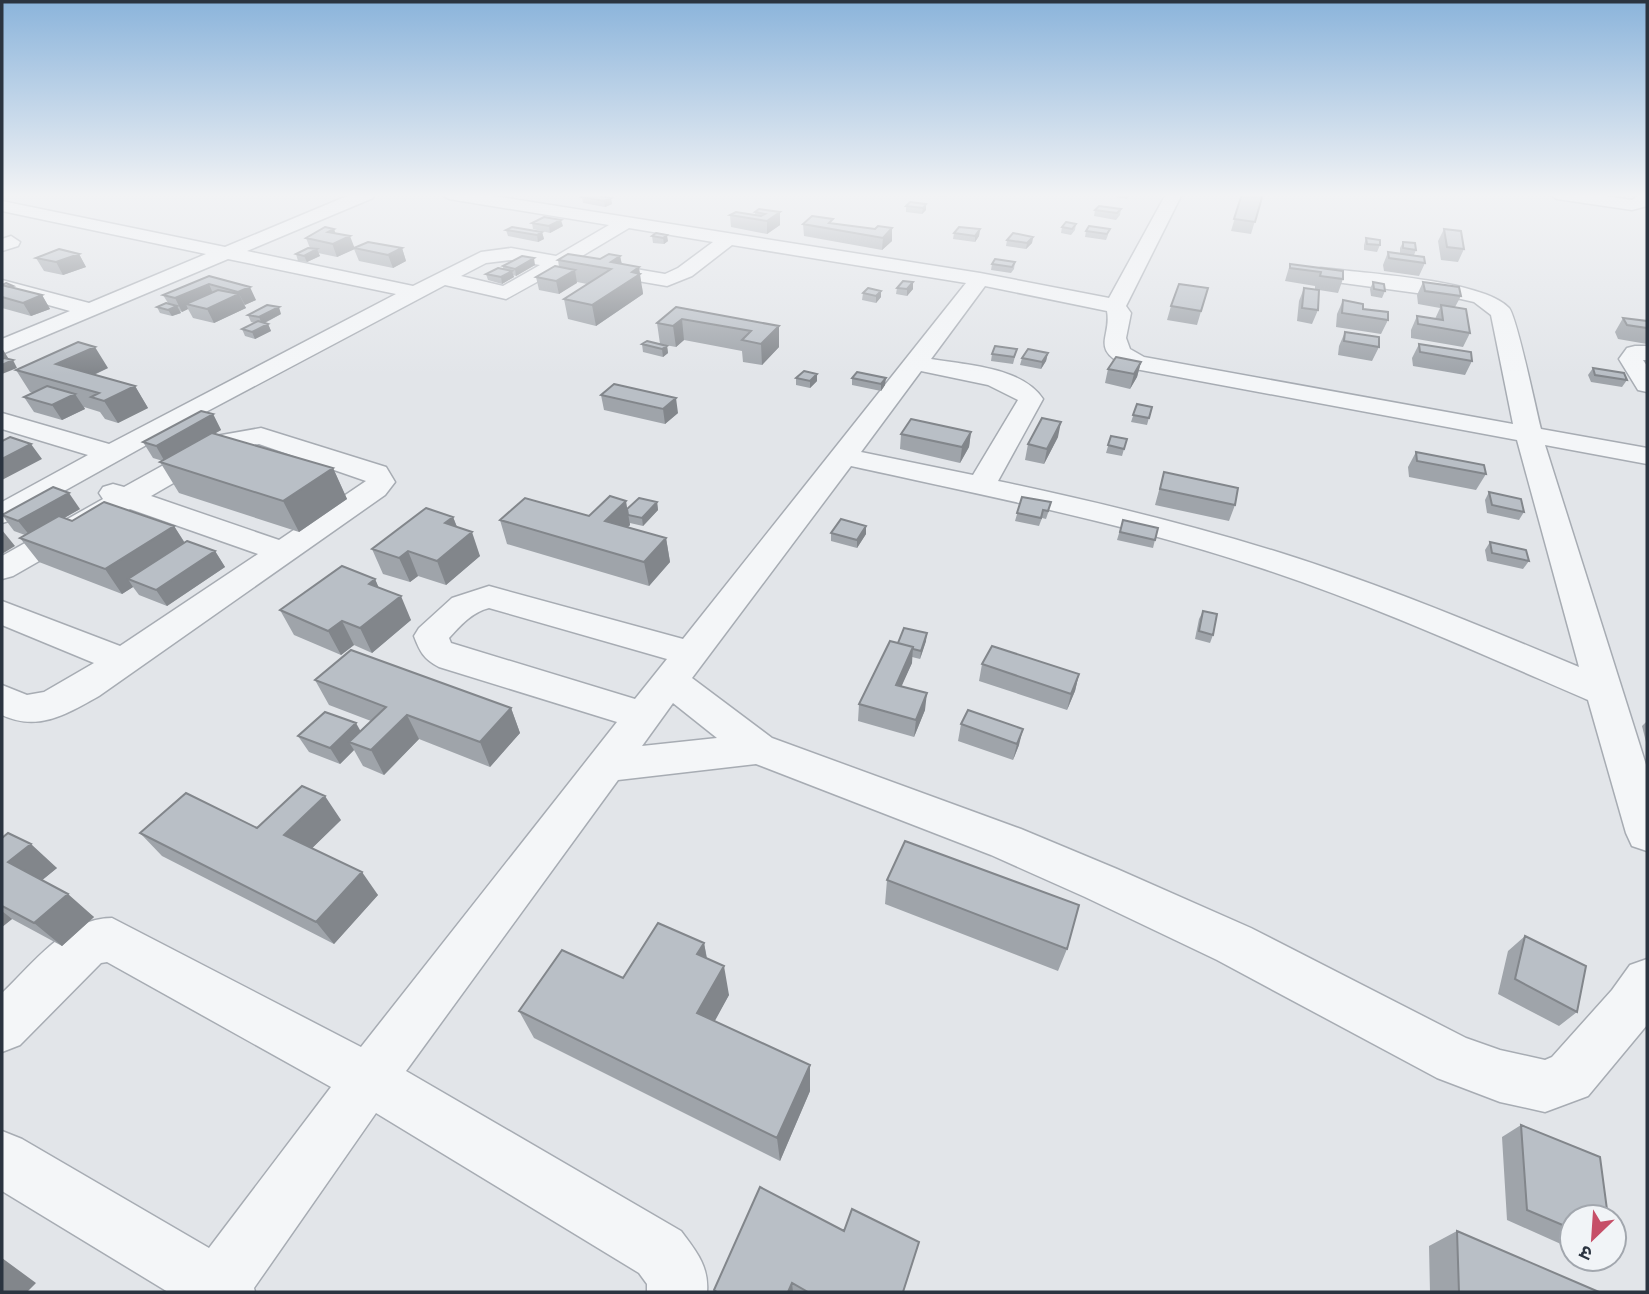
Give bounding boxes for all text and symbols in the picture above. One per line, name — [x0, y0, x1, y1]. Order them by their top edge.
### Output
north arrow — [1558, 1203, 1628, 1273]
text: उ — [1576, 1240, 1596, 1265]

